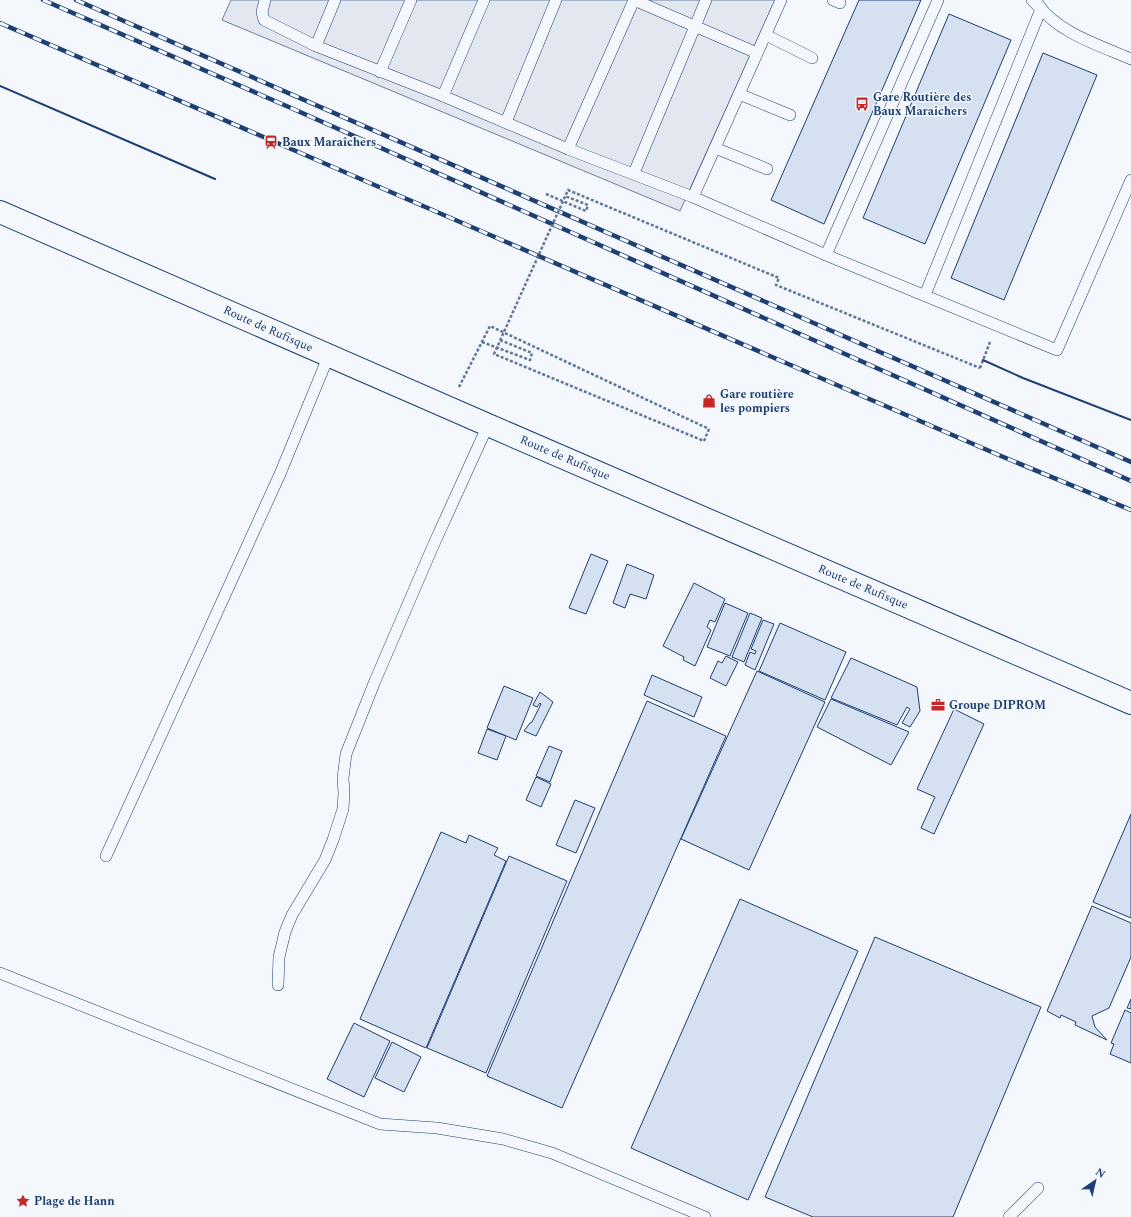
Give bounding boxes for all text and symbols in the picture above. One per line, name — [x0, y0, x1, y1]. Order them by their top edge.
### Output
place label: Gare Routière des Baux Maraichers — [873, 88, 972, 121]
bus stop icon: Gare Routière des Baux Maraichers — [854, 96, 870, 112]
place label: Baux Maraîchers — [282, 133, 376, 152]
station icon: Baux Maraîchers — [263, 134, 279, 150]
street label: Route de Rufisque — [220, 301, 316, 357]
place label: Gare routière les pompiers — [720, 385, 794, 418]
shop icon: Gare routière les pompiers — [701, 393, 717, 409]
street label: Route de Rufisque — [517, 430, 613, 486]
street label: Route de Rufisque — [815, 559, 911, 615]
place label: Groupe DIPROM — [949, 696, 1046, 715]
office icon: Groupe DIPROM — [930, 697, 946, 713]
north arrow — [1075, 1161, 1115, 1201]
text: N — [1092, 1164, 1109, 1183]
place label: Plage de Hann — [34, 1192, 115, 1211]
place icon: Plage de Hann — [15, 1193, 31, 1209]

